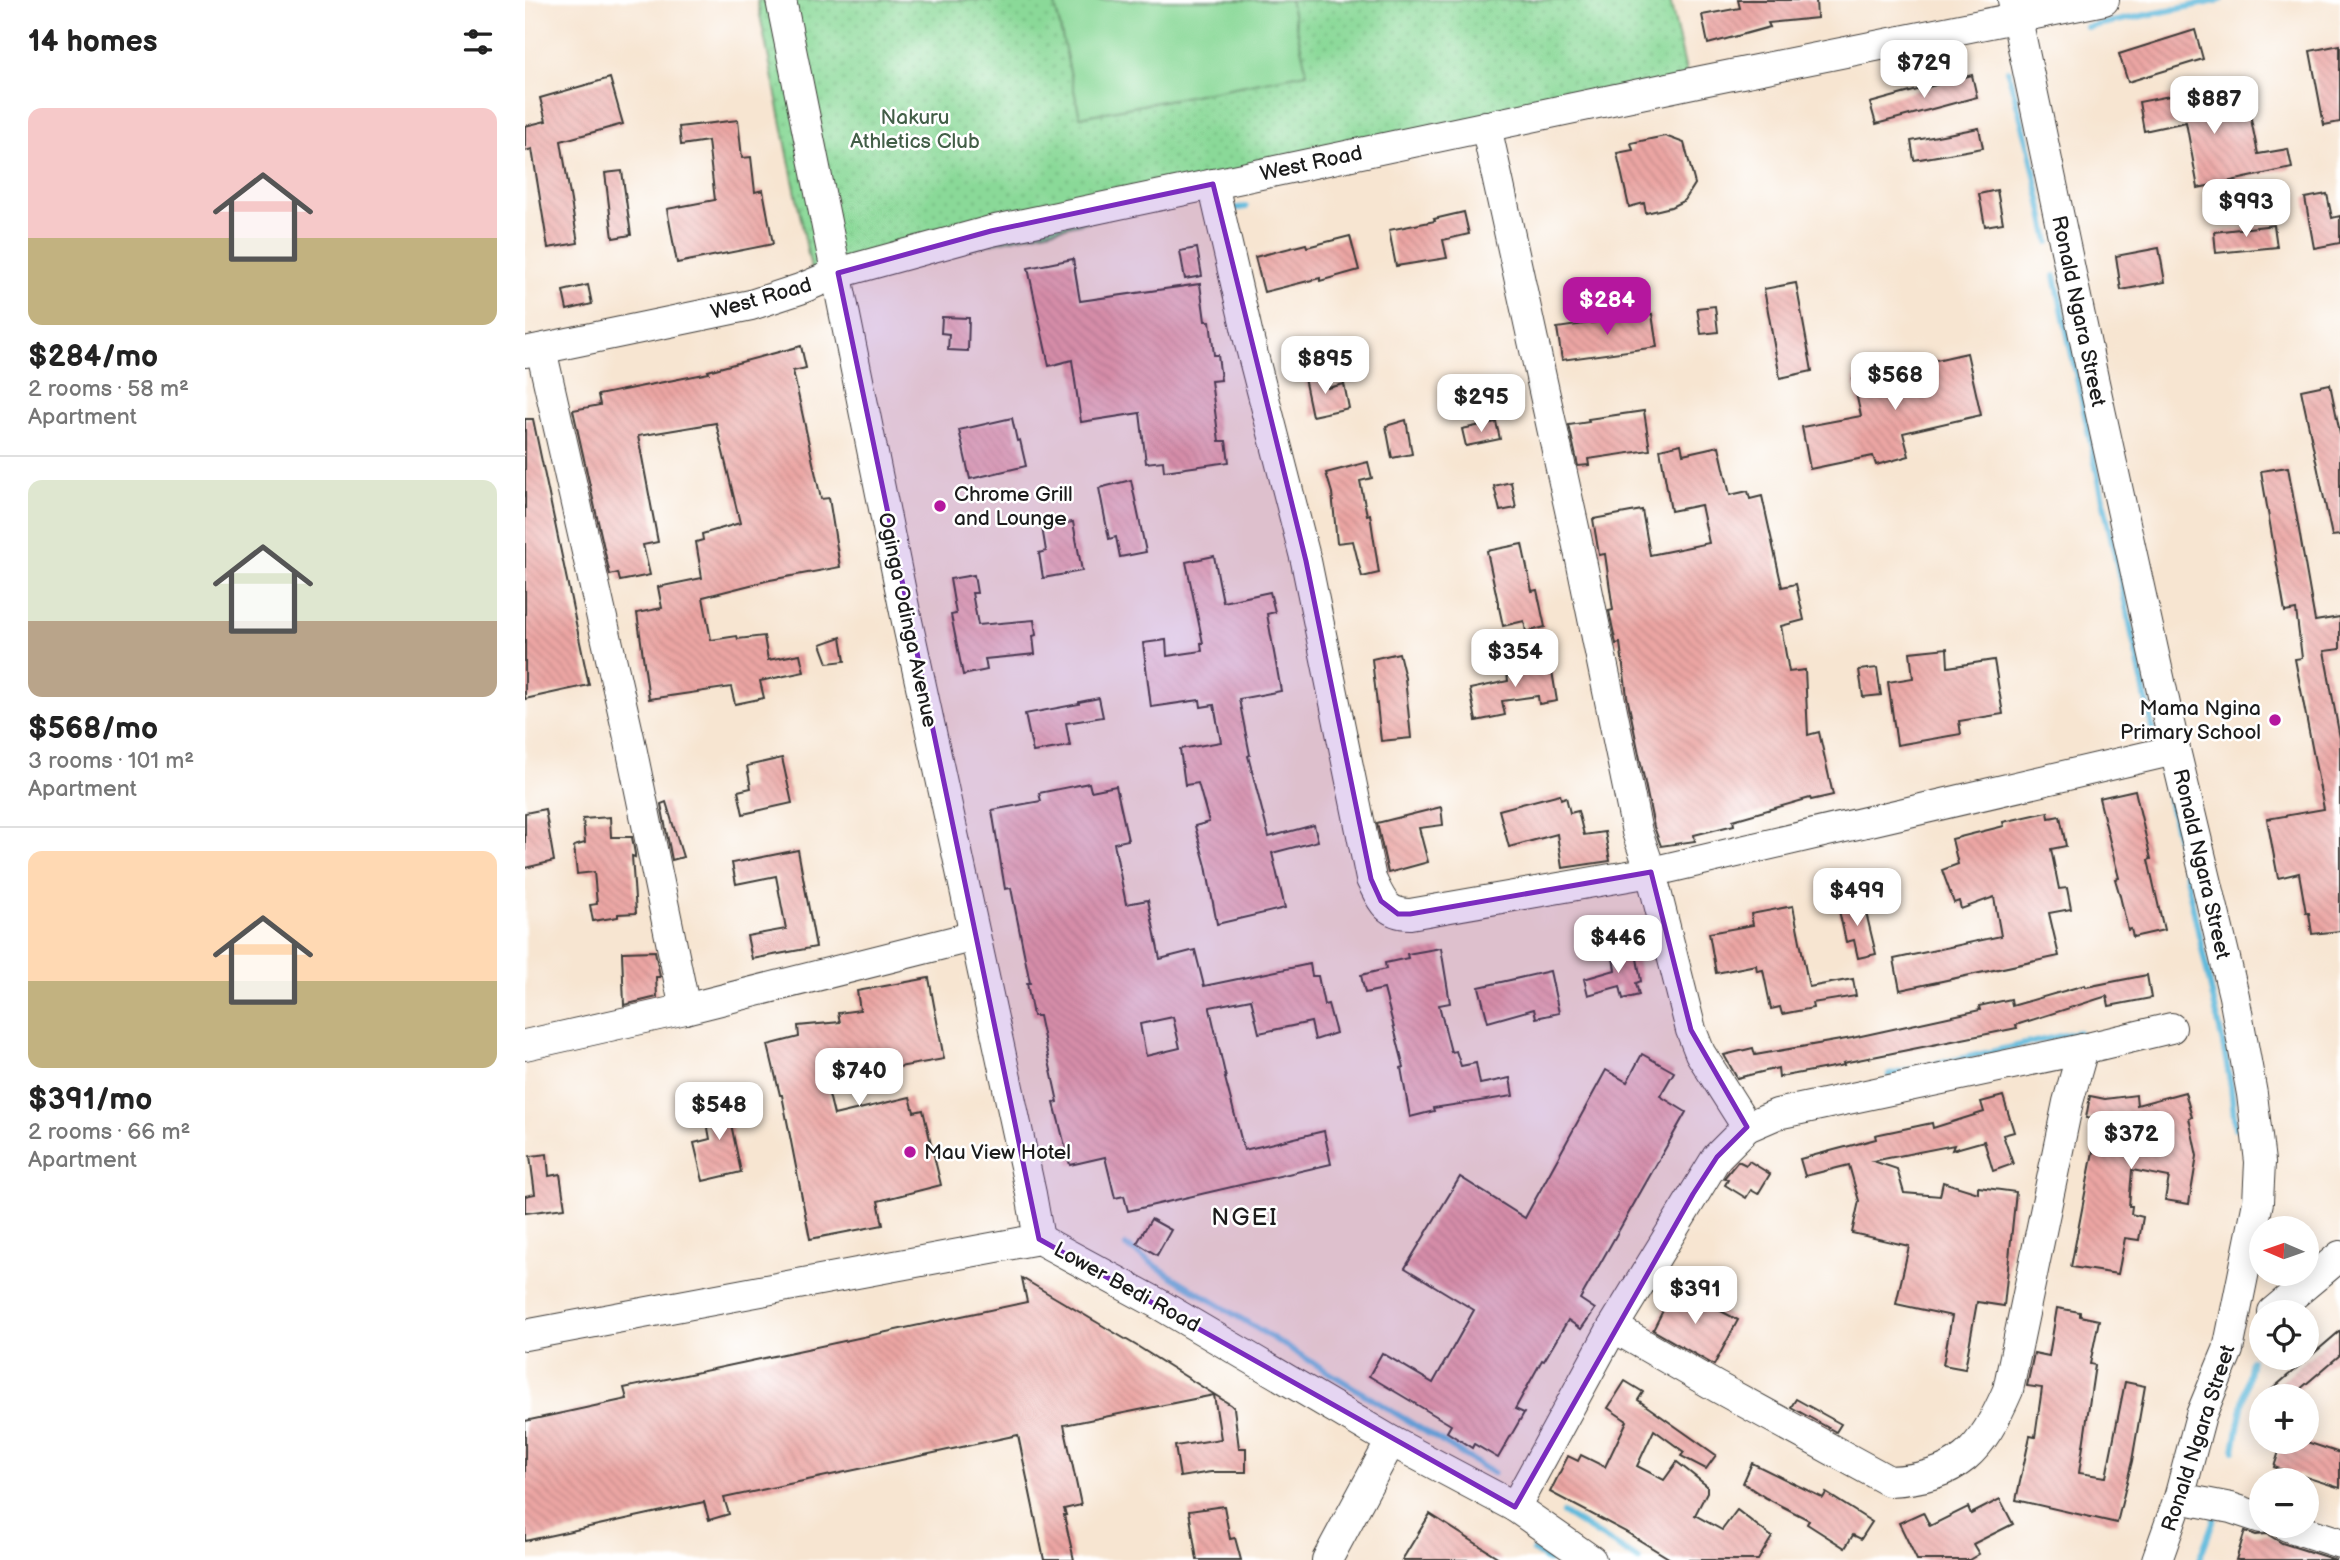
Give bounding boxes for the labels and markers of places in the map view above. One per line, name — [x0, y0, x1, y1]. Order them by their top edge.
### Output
pin: $729 — [1883, 41, 1965, 100]
pin: $887 — [2173, 76, 2255, 136]
pin: $993 — [2205, 180, 2287, 239]
pin: $284 — [1566, 278, 1648, 337]
pin: $895 — [1284, 336, 1366, 396]
pin: $568 — [1854, 352, 1936, 412]
pin: $295 — [1440, 374, 1522, 434]
place label: Chrome Grill and Lounge — [954, 482, 1073, 531]
marker: Chrome Grill and Lounge — [932, 498, 948, 514]
pin: $354 — [1474, 630, 1556, 689]
place label: Mama Ngina Primary School — [2120, 696, 2261, 745]
marker: Mama Ngina Primary School — [2267, 712, 2283, 728]
pin: $499 — [1816, 869, 1898, 928]
pin: $446 — [1577, 916, 1659, 975]
pin: $740 — [818, 1048, 900, 1108]
pin: $548 — [678, 1082, 760, 1142]
pin: $372 — [2090, 1112, 2172, 1171]
place label: Mau View Hotel — [924, 1140, 1071, 1165]
marker: Mau View Hotel — [902, 1144, 918, 1160]
pin: $391 — [1654, 1266, 1736, 1326]

